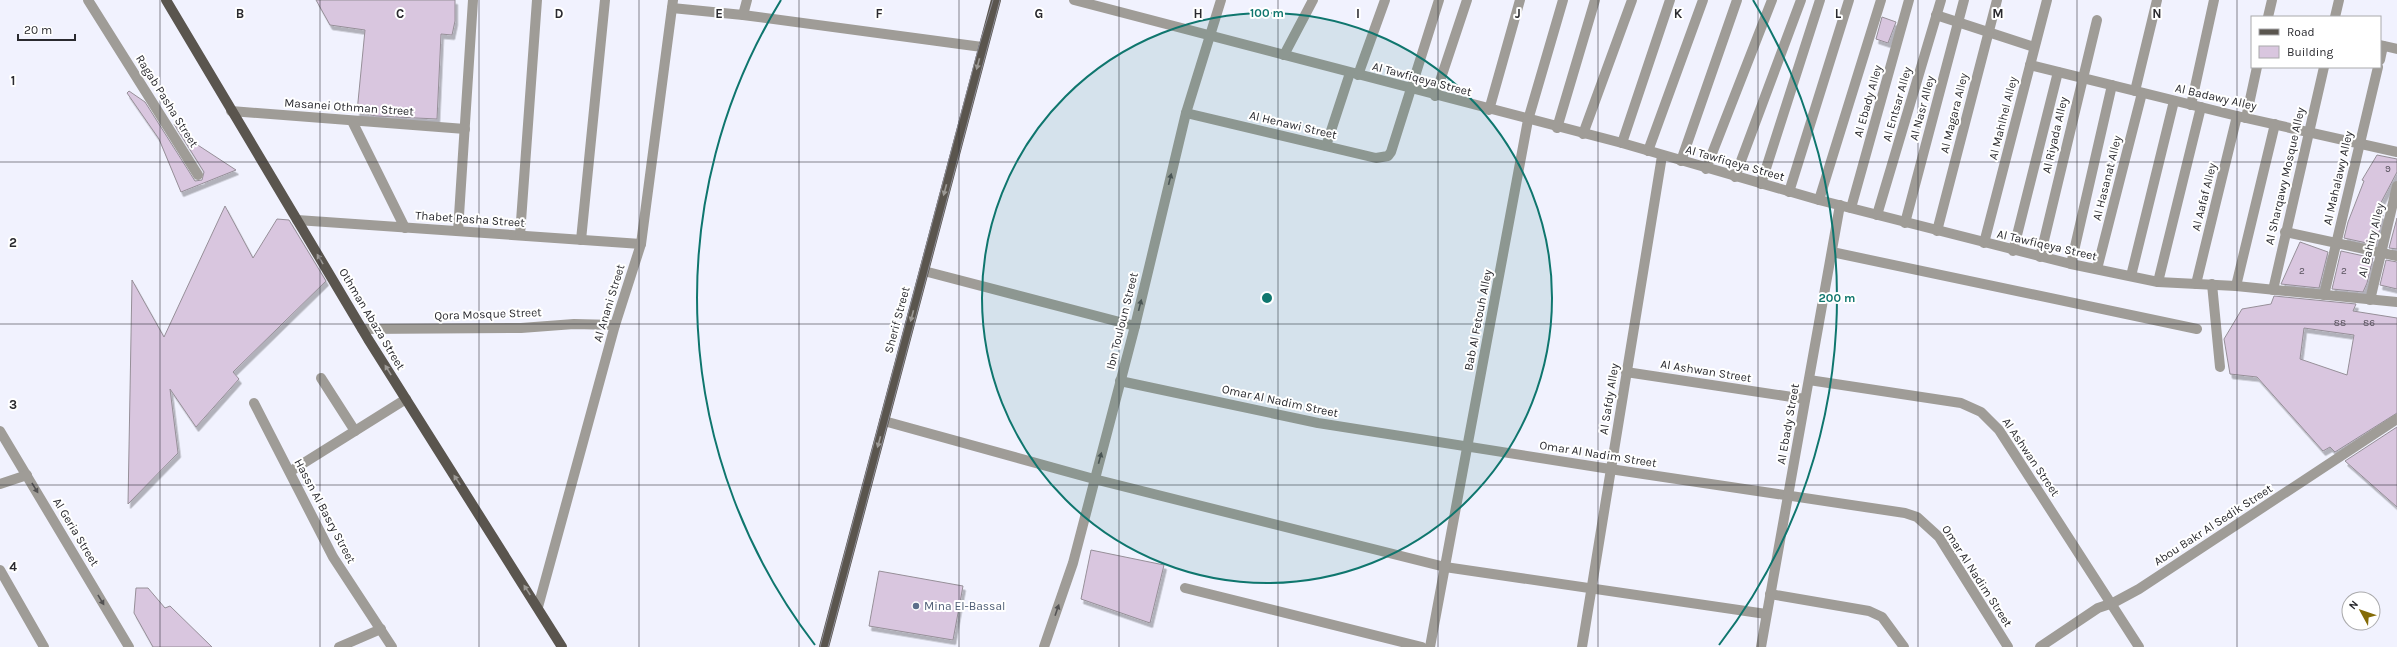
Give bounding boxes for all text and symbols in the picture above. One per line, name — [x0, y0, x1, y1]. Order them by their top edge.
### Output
text: B — [236, 6, 244, 21]
text: C — [396, 6, 404, 21]
text: D — [555, 6, 564, 21]
text: E — [715, 6, 723, 21]
text: F — [875, 6, 883, 21]
text: G — [1035, 6, 1043, 21]
text: H — [1193, 6, 1203, 21]
text: 100 m — [1250, 6, 1284, 20]
text: I — [1356, 6, 1360, 21]
text: J — [1515, 6, 1521, 21]
text: K — [1674, 6, 1683, 21]
text: L — [1835, 6, 1842, 21]
text: M — [1992, 6, 2004, 21]
text: N — [2152, 6, 2162, 21]
scale bar — [18, 16, 75, 42]
legend — [2251, 16, 2381, 68]
text: 20 m — [24, 23, 52, 37]
text: Road — [2287, 25, 2315, 39]
text: Building — [2287, 45, 2334, 59]
street label: Ragab Pasha Street — [133, 52, 201, 150]
one-way arrow — [974, 58, 980, 71]
street label: Al Tawfiqeya Street — [1371, 59, 1474, 99]
street label: Al Ebady Alley — [1851, 63, 1885, 139]
street label: Al Entsar Alley — [1880, 65, 1914, 143]
street label: Al Magara Alley — [1937, 71, 1971, 155]
text: 1 — [11, 73, 15, 88]
street label: Al Nasr Alley — [1907, 74, 1938, 142]
street label: Al Mahlhel Alley — [1986, 74, 2020, 161]
street label: Al Badawy Alley — [2174, 81, 2259, 113]
street label: Masanei Othman Street — [284, 95, 415, 119]
street label: Al Riyada Alley — [2039, 95, 2071, 175]
street label: Al Sharqawy Mosque Alley — [2262, 105, 2308, 246]
street label: Al Henawi Street — [1248, 108, 1339, 142]
street label: Al Mahalawy Alley — [2320, 129, 2356, 226]
street label: Al Hasanat Alley — [2090, 134, 2124, 222]
street label: Al Tawfiqeya Street — [1684, 142, 1787, 184]
street label: Al Aafaf Alley — [2189, 161, 2219, 232]
house number: 9 — [2385, 163, 2391, 175]
one-way arrow — [1168, 173, 1174, 185]
one-way arrow — [942, 184, 948, 196]
street label: Al Bahiry Alley — [2355, 201, 2387, 279]
street label: Thabet Pasha Street — [415, 208, 526, 230]
street label: Al Tawfiqeya Street — [1996, 227, 2099, 263]
text: 2 — [9, 235, 17, 250]
one-way arrow — [317, 253, 324, 265]
street label: Al Anani Street — [591, 262, 628, 344]
house number: 2 — [2299, 265, 2305, 277]
house number: 2 — [2341, 265, 2347, 277]
street label: Othman Abaza Street — [336, 266, 408, 373]
street label: Bab Al Fetouh Alley — [1461, 268, 1495, 372]
street label: Ibn Touloun Street — [1103, 270, 1141, 371]
street label: Sherif Street — [881, 285, 913, 355]
centre of rings — [1260, 291, 1274, 305]
text: 200 m — [1819, 291, 1855, 305]
one-way arrow — [1137, 299, 1143, 311]
street label: Qora Mosque Street — [434, 305, 542, 323]
one-way arrow — [909, 310, 915, 322]
house number: 88 — [2334, 317, 2346, 329]
house number: 86 — [2363, 317, 2375, 329]
street label: Al Ashwan Street — [1660, 357, 1753, 385]
street label: Al Safdy Alley — [1596, 362, 1622, 436]
one-way arrow — [384, 364, 391, 376]
street label: Omar Al Nadim Street — [1221, 382, 1340, 420]
street label: Al Ebady Street — [1774, 382, 1802, 466]
text: 3 — [9, 397, 17, 412]
street label: Al Ashwan Street — [2000, 415, 2063, 499]
one-way arrow — [875, 435, 881, 448]
street label: Omar Al Nadim Street — [1538, 438, 1658, 470]
one-way arrow — [1097, 452, 1103, 464]
street label: Hassn Al Basry Street — [291, 456, 359, 566]
one-way arrow — [454, 474, 461, 486]
street label: Abou Bakr Al Sedik Street — [2151, 481, 2275, 569]
one-way arrow — [31, 482, 38, 494]
street label: Al Geria Street — [50, 495, 102, 569]
street label: Omar Al Nadim Street — [1939, 523, 2015, 630]
text: 4 — [9, 559, 17, 574]
one-way arrow — [523, 584, 531, 595]
north arrow — [2341, 591, 2381, 631]
one-way arrow — [98, 594, 105, 606]
text: N — [2346, 598, 2361, 612]
place label: Mina El-Bassal — [924, 599, 1005, 613]
marker: Mina El-Bassal — [911, 601, 921, 611]
one-way arrow — [1054, 604, 1060, 616]

